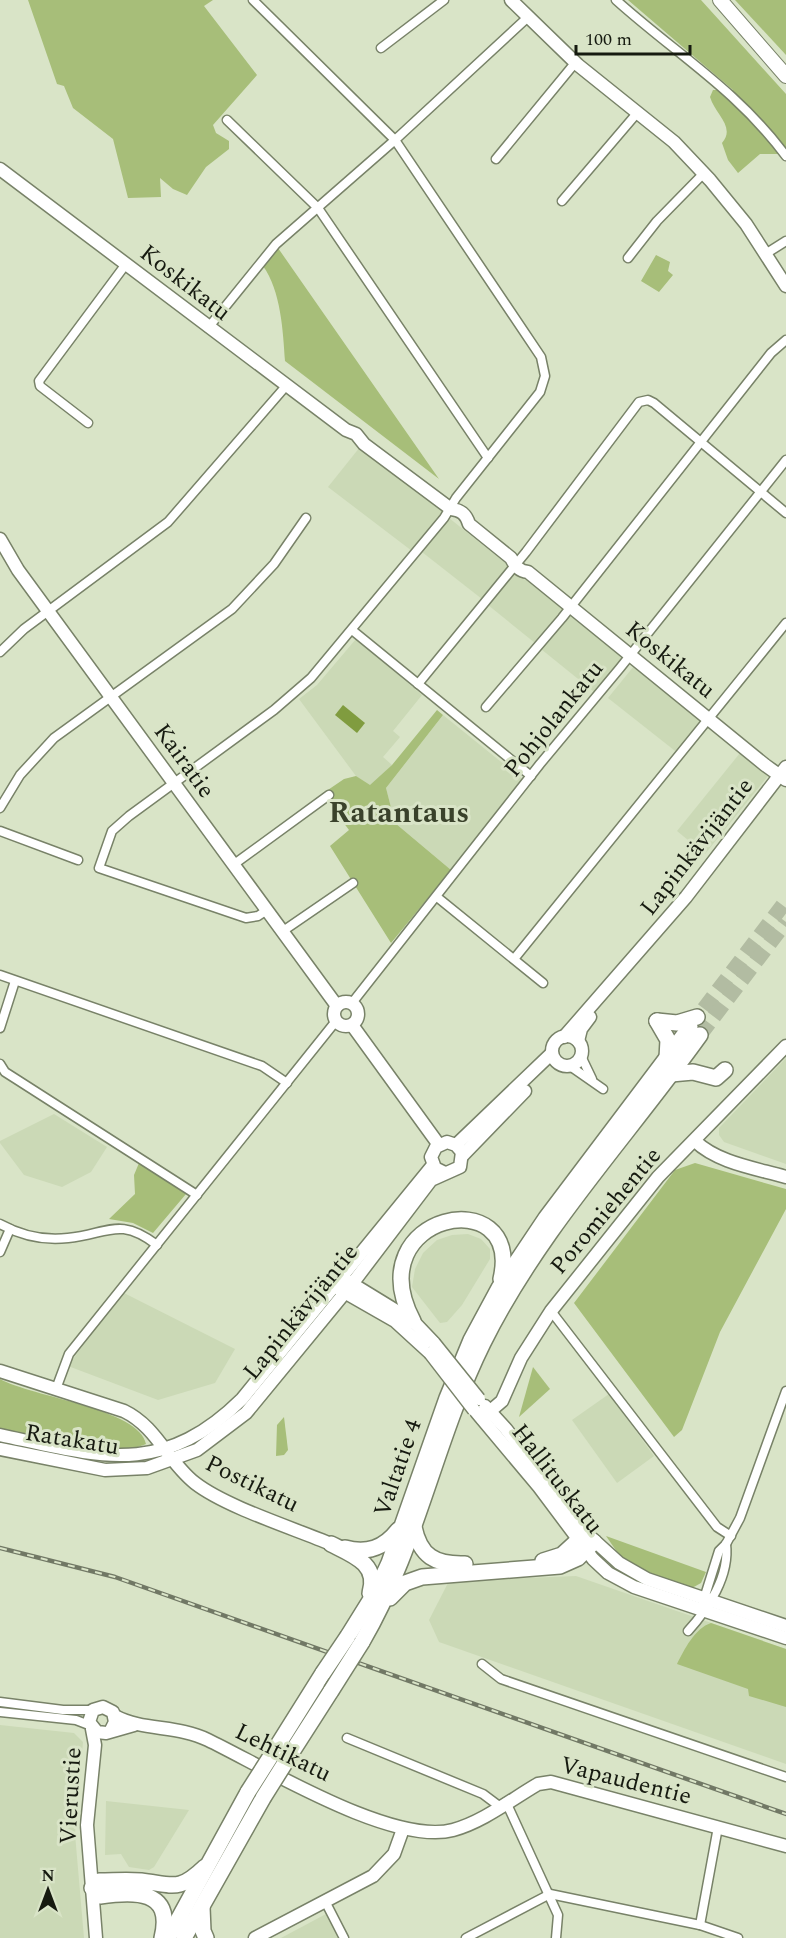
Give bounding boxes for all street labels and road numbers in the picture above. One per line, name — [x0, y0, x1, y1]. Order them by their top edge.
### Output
street label: Koskikatu — [132, 236, 238, 330]
street label: Koskikatu — [617, 612, 723, 708]
street label: Pohjolankatu — [495, 653, 613, 785]
street label: Kairatie — [144, 716, 224, 806]
street label: Lapinkävijäntie — [632, 770, 762, 924]
street label: Poromiehentie — [542, 1139, 670, 1283]
street label: Lapinkävijäntie — [235, 1236, 367, 1388]
street label: Valtatie 4 — [365, 1414, 431, 1522]
street label: Ratakatu — [22, 1415, 122, 1465]
street label: Hallituskatu — [502, 1416, 612, 1542]
street label: Postikatu — [199, 1446, 305, 1522]
street label: Lehtikatu — [229, 1714, 337, 1792]
street label: Vierustie — [50, 1746, 92, 1846]
street label: Vapaudentie — [557, 1747, 695, 1815]

